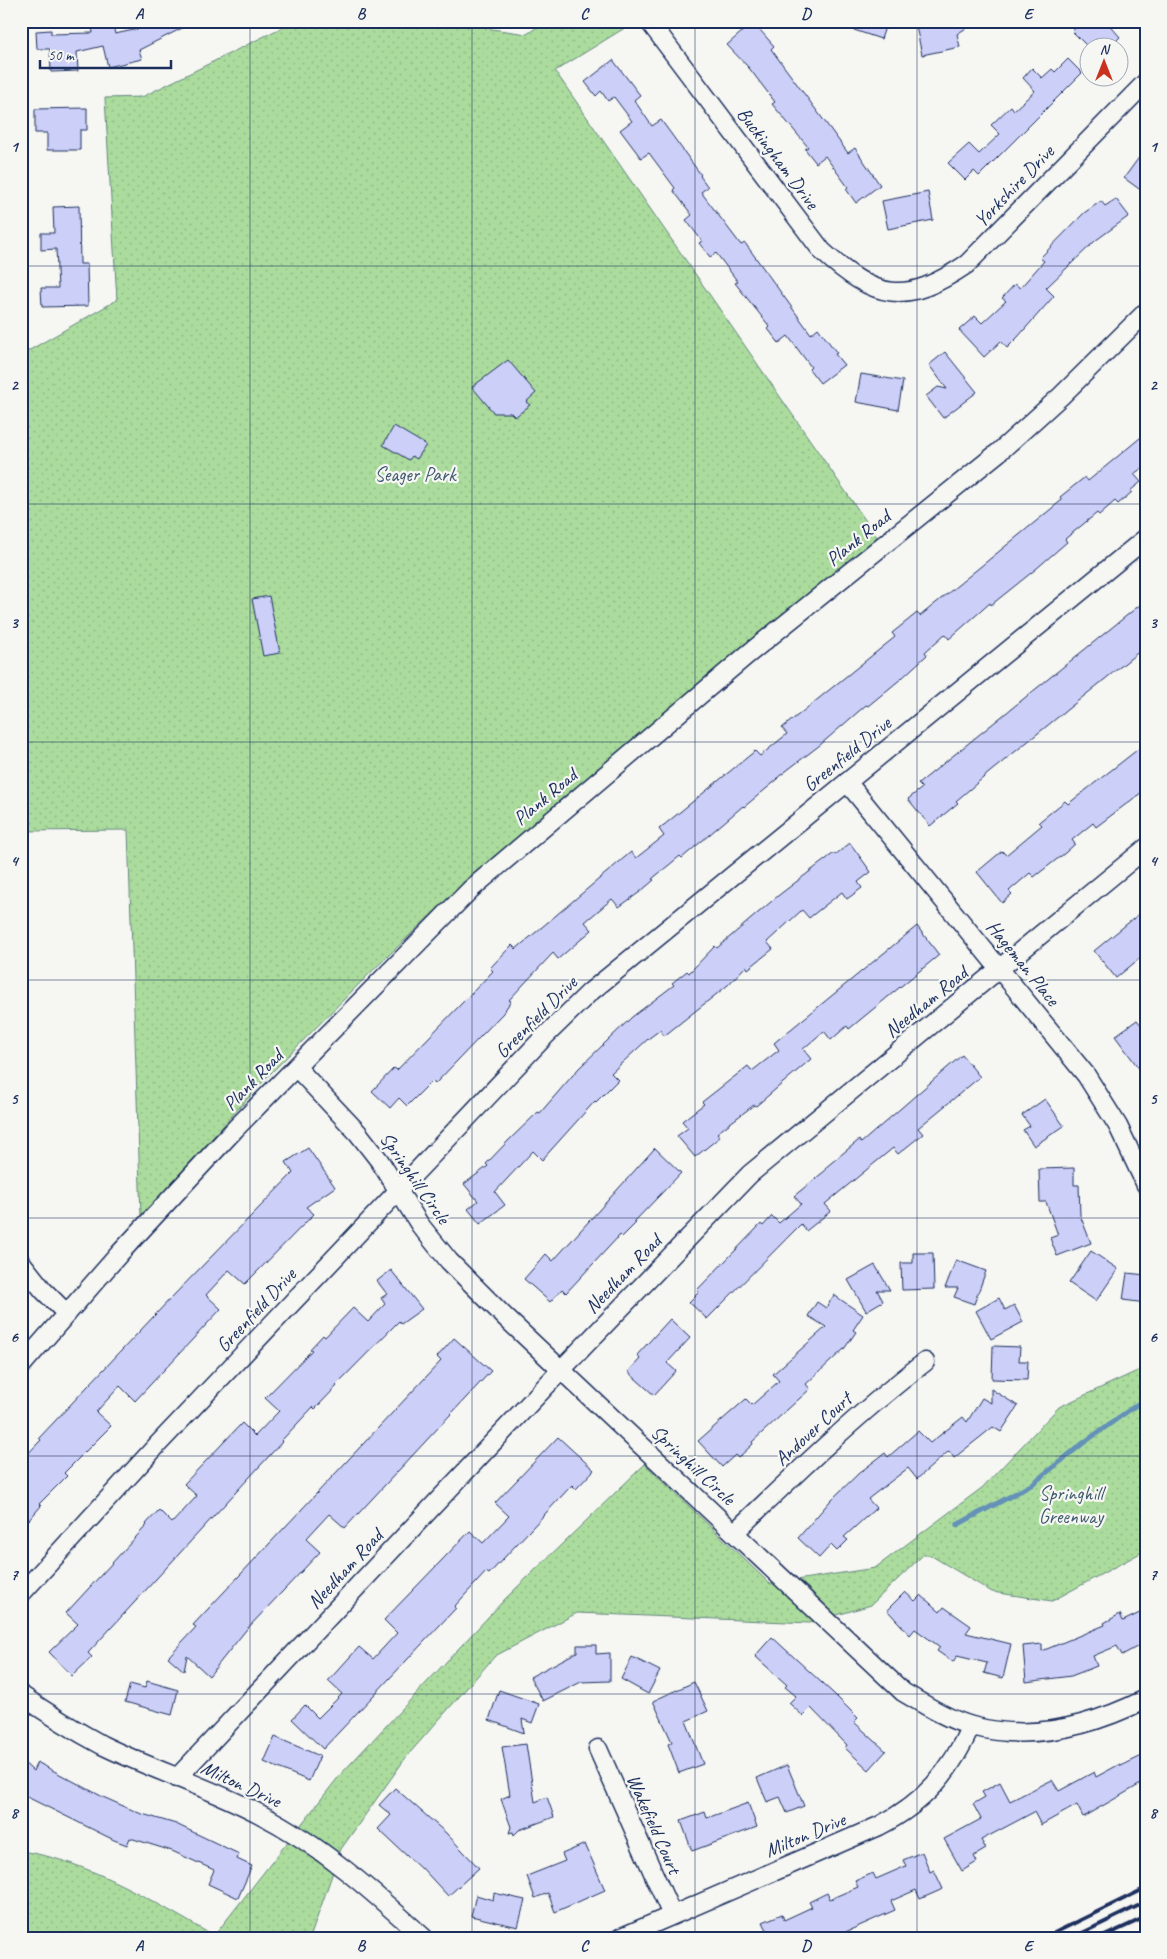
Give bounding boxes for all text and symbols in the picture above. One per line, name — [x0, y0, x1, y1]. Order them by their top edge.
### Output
text: A — [135, 4, 145, 24]
text: B — [357, 4, 367, 24]
text: C — [580, 4, 590, 24]
text: D — [801, 4, 812, 24]
text: E — [1024, 4, 1035, 24]
scale bar — [40, 38, 171, 70]
north arrow — [1080, 38, 1130, 88]
text: N — [1100, 41, 1111, 58]
text: 50 m — [48, 46, 75, 65]
street label: Buckingham Drive — [732, 102, 825, 215]
text: 1 — [10, 137, 19, 157]
text: 1 — [1149, 137, 1158, 157]
street label: Yorkshire Drive — [969, 139, 1060, 232]
text: 2 — [10, 375, 19, 395]
text: 2 — [1149, 375, 1158, 395]
park label: Seager Park — [374, 462, 457, 487]
street label: Plank Road — [821, 502, 898, 572]
text: 3 — [10, 613, 19, 633]
text: 3 — [1149, 613, 1158, 633]
street label: Greenfield Drive — [798, 710, 897, 797]
street label: Plank Road — [508, 761, 584, 831]
text: 4 — [10, 851, 19, 871]
text: 4 — [1149, 851, 1158, 871]
street label: Hageman Place — [981, 915, 1066, 1012]
street label: Needham Road — [879, 959, 975, 1043]
street label: Greenfield Drive — [490, 970, 583, 1063]
street label: Plank Road — [218, 1042, 291, 1116]
text: 5 — [11, 1089, 20, 1109]
text: 5 — [1150, 1089, 1159, 1109]
street label: Springhill Circle — [374, 1127, 457, 1230]
street label: Needham Road — [579, 1227, 669, 1319]
street label: Greenfield Drive — [211, 1262, 302, 1357]
text: 6 — [10, 1327, 19, 1347]
text: 6 — [1149, 1327, 1158, 1347]
street label: Andover Court — [769, 1385, 859, 1471]
street label: Springhill Circle — [646, 1420, 742, 1511]
park label: Springhill Greenway — [1039, 1481, 1107, 1529]
street label: Needham Road — [302, 1522, 390, 1614]
text: 7 — [10, 1565, 19, 1585]
text: 7 — [1149, 1565, 1158, 1585]
street label: Milton Drive — [197, 1755, 286, 1814]
street label: Wakefield Court — [621, 1770, 688, 1880]
text: 8 — [10, 1803, 19, 1823]
text: 8 — [1149, 1803, 1158, 1823]
street label: Milton Drive — [761, 1806, 850, 1863]
text: A — [135, 1936, 145, 1956]
text: B — [357, 1936, 367, 1956]
text: C — [580, 1936, 590, 1956]
text: D — [801, 1936, 812, 1956]
text: E — [1024, 1936, 1035, 1956]

